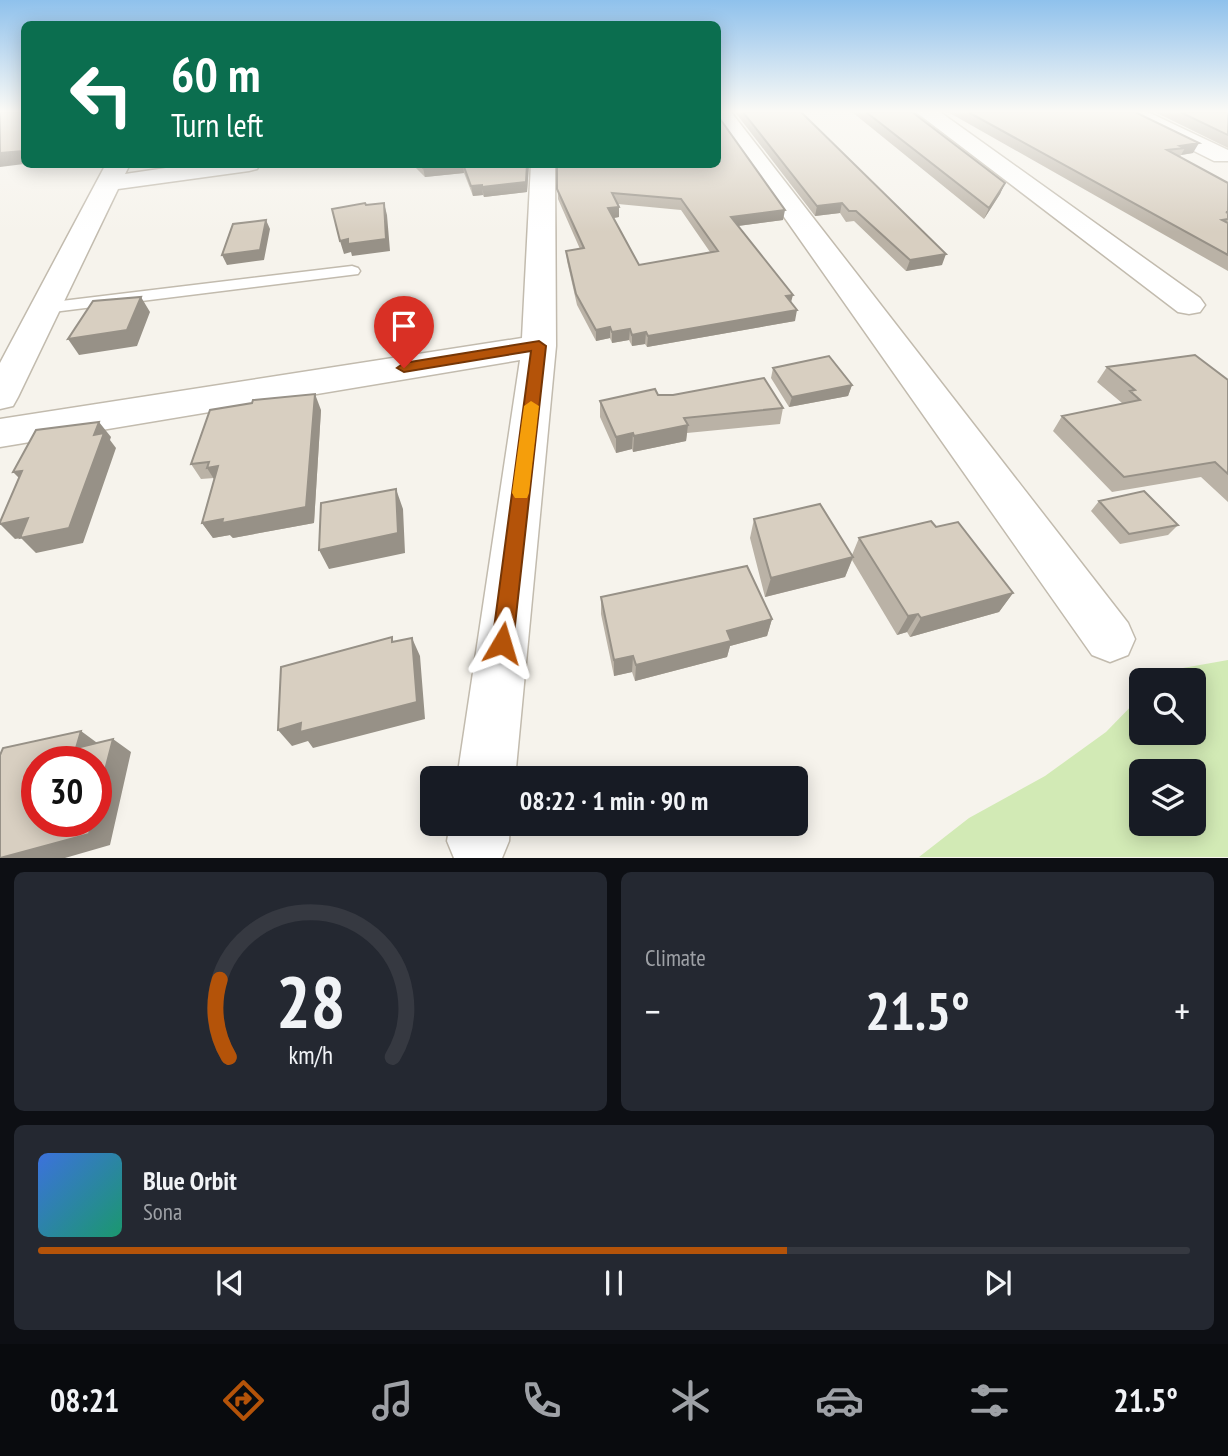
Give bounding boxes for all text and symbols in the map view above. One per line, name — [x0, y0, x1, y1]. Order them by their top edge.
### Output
text: 60 m — [171, 42, 260, 106]
icon: left — [56, 49, 147, 140]
text: Turn left — [171, 104, 263, 146]
pin — [374, 296, 434, 368]
icon: arrive — [385, 307, 423, 345]
position arrow — [465, 606, 539, 680]
map controls — [1129, 668, 1206, 836]
button: search — [1129, 668, 1206, 745]
speed limit sign: 30 — [21, 746, 112, 837]
button: layers — [1129, 759, 1206, 836]
text: 08:22 · 1 min · 90 m — [520, 784, 708, 817]
text: Climate — [645, 943, 706, 972]
text: 28 — [276, 954, 345, 1048]
text: 21.5° — [865, 977, 970, 1044]
text: − — [645, 986, 661, 1035]
text: + — [1174, 986, 1190, 1035]
text: km/h — [288, 1039, 333, 1071]
text: Blue Orbit — [143, 1164, 237, 1197]
text: Sona — [143, 1197, 182, 1226]
icon: previous — [211, 1264, 249, 1302]
icon: pause — [595, 1264, 633, 1302]
icon: next — [979, 1264, 1017, 1302]
icon: directions — [219, 1376, 268, 1425]
icon: music — [368, 1376, 417, 1425]
icon: phone — [517, 1376, 566, 1425]
icon: climate — [666, 1376, 715, 1425]
icon: car — [815, 1376, 864, 1425]
icon: filters — [965, 1376, 1014, 1425]
text: 08:21 — [50, 1379, 119, 1421]
text: 21.5° — [1114, 1379, 1178, 1421]

